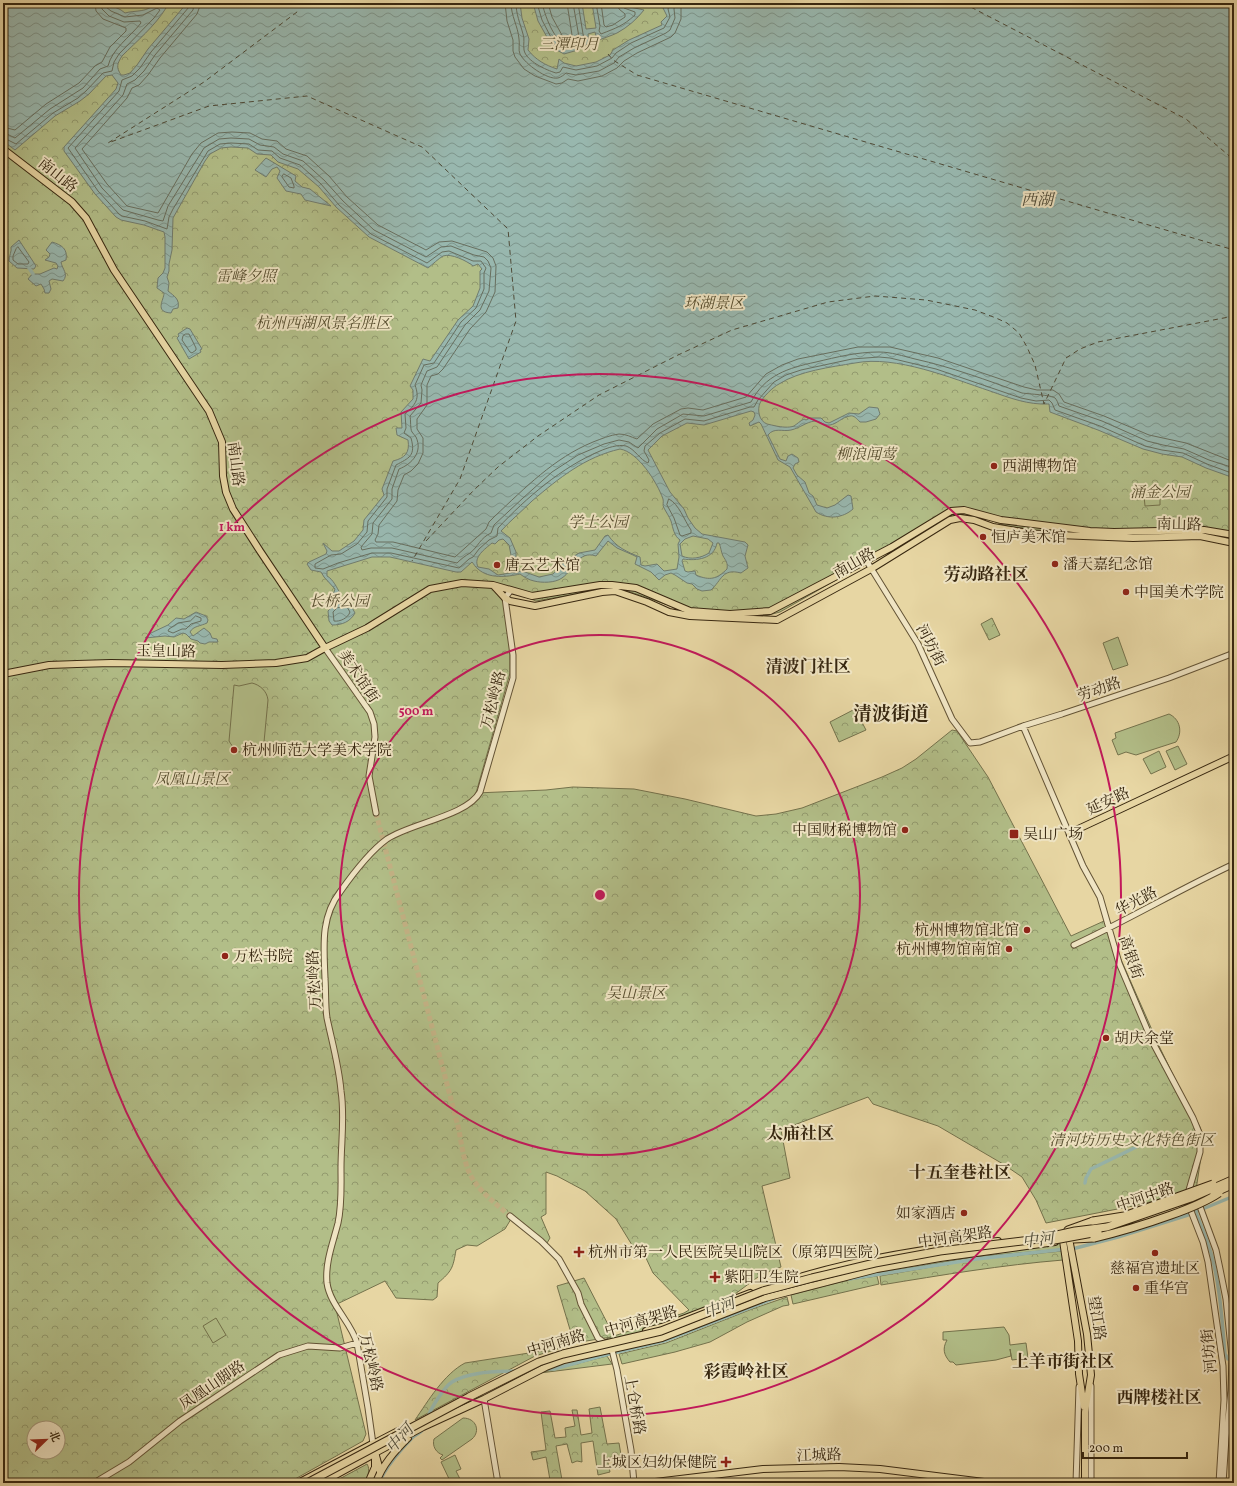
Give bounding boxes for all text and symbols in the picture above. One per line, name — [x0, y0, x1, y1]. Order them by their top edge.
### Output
park label: 三潭印月 — [539, 35, 600, 56]
street label: 南山路 — [33, 154, 81, 198]
water label: 西湖 — [1021, 190, 1056, 212]
park label: 雷峰夕照 — [216, 267, 279, 288]
park label: 环湖景区 — [684, 294, 746, 315]
park label: 杭州西湖风景名胜区 — [255, 314, 392, 335]
street label: 南山路 — [221, 441, 248, 488]
park label: 柳浪闻莺 — [836, 445, 898, 466]
place label: 西湖博物馆 — [1002, 457, 1077, 478]
marker: 西湖博物馆 — [989, 461, 999, 471]
park label: 涌金公园 — [1130, 483, 1192, 504]
park label: 学士公园 — [568, 513, 630, 534]
street label: 南山路 — [1156, 515, 1202, 536]
text: 1 km — [219, 520, 245, 536]
place label: 恒庐美术馆 — [991, 528, 1066, 549]
marker: 恒庐美术馆 — [978, 532, 988, 542]
street label: 南山路 — [830, 544, 879, 585]
place label: 潘天嘉纪念馆 — [1063, 555, 1153, 576]
place label: 唐云艺术馆 — [505, 556, 580, 577]
marker: 潘天嘉纪念馆 — [1050, 559, 1060, 569]
marker: 唐云艺术馆 — [492, 560, 502, 570]
district label: 劳动路社区 — [944, 564, 1029, 587]
place label: 中国美术学院 — [1134, 583, 1224, 604]
marker: 中国美术学院 — [1121, 587, 1131, 597]
park label: 长桥公园 — [309, 592, 371, 613]
street label: 河坊街 — [910, 621, 950, 671]
street label: 玉皇山路 — [136, 641, 196, 664]
street label: 美术馆街 — [332, 646, 383, 708]
district label: 清波门社区 — [766, 656, 851, 679]
street label: 万松岭路 — [477, 669, 512, 732]
street label: 劳动路 — [1075, 673, 1124, 708]
district label: 清波街道 — [853, 702, 929, 728]
text: 500 m — [399, 704, 434, 720]
place label: 杭州师范大学美术学院 — [242, 741, 392, 762]
marker: 杭州师范大学美术学院 — [229, 745, 239, 755]
park label: 凤凰山景区 — [154, 770, 231, 791]
street label: 延安路 — [1084, 783, 1133, 821]
place label: 中国财税博物馆 — [792, 821, 897, 842]
marker: 中国财税博物馆 — [900, 825, 910, 835]
place label: 吴山广场 — [1023, 825, 1083, 846]
marker: 吴山广场 — [1008, 828, 1020, 840]
street label: 华光路 — [1112, 882, 1162, 922]
centre of rings — [593, 888, 607, 902]
place label: 杭州博物馆北馆 — [914, 921, 1019, 942]
marker: 杭州博物馆北馆 — [1022, 925, 1032, 935]
street label: 高银街 — [1112, 933, 1147, 982]
place label: 杭州博物馆南馆 — [896, 940, 1001, 961]
marker: 杭州博物馆南馆 — [1004, 944, 1014, 954]
place label: 万松书院 — [233, 947, 293, 968]
street label: 万松岭路 — [303, 949, 328, 1010]
marker: 万松书院 — [220, 951, 230, 961]
park label: 吴山景区 — [606, 984, 668, 1005]
place label: 胡庆余堂 — [1114, 1029, 1174, 1050]
marker: 胡庆余堂 — [1101, 1033, 1111, 1043]
district label: 太庙社区 — [766, 1123, 834, 1146]
park label: 清河坊历史文化特色街区 — [1049, 1131, 1216, 1152]
district label: 十五奎巷社区 — [909, 1162, 1011, 1185]
street label: 中河中路 — [1114, 1179, 1177, 1218]
place label: 如家酒店 — [896, 1204, 956, 1225]
marker: 如家酒店 — [959, 1208, 969, 1218]
street label: 中河高架路 — [917, 1223, 994, 1254]
water label: 中河 — [1021, 1228, 1058, 1254]
place label: 杭州市第一人民医院吴山院区（原第四医院） — [588, 1243, 888, 1264]
marker: 杭州市第一人民医院吴山院区（原第四医院） — [573, 1246, 585, 1258]
marker: 慈福宫遗址区 — [1150, 1248, 1160, 1258]
place label: 慈福宫遗址区 — [1110, 1259, 1200, 1280]
place label: 紫阳卫生院 — [724, 1268, 799, 1289]
marker: 紫阳卫生院 — [709, 1271, 721, 1283]
place label: 重华宫 — [1144, 1279, 1189, 1300]
marker: 重华宫 — [1131, 1283, 1141, 1293]
water label: 中河 — [701, 1292, 741, 1325]
street label: 望江路 — [1082, 1294, 1109, 1342]
street label: 中河高架路 — [602, 1302, 680, 1343]
street label: 中河南路 — [525, 1326, 588, 1363]
street label: 河坊街 — [1198, 1327, 1223, 1374]
street label: 万松岭路 — [353, 1331, 387, 1394]
district label: 上羊市街社区 — [1012, 1351, 1114, 1374]
street label: 凤凰山脚路 — [176, 1357, 250, 1416]
district label: 彩霞岭社区 — [704, 1361, 789, 1384]
street label: 上仓桥路 — [618, 1374, 649, 1437]
district label: 西牌楼社区 — [1117, 1387, 1202, 1410]
water label: 中河 — [382, 1418, 421, 1459]
north arrow — [26, 1420, 66, 1460]
text: 北 — [45, 1429, 63, 1445]
scale bar — [1083, 1434, 1187, 1460]
text: 200 m — [1089, 1441, 1123, 1457]
street label: 江城路 — [796, 1445, 842, 1468]
place label: 上城区妇幼保健院 — [597, 1453, 717, 1474]
marker: 上城区妇幼保健院 — [720, 1456, 732, 1468]

